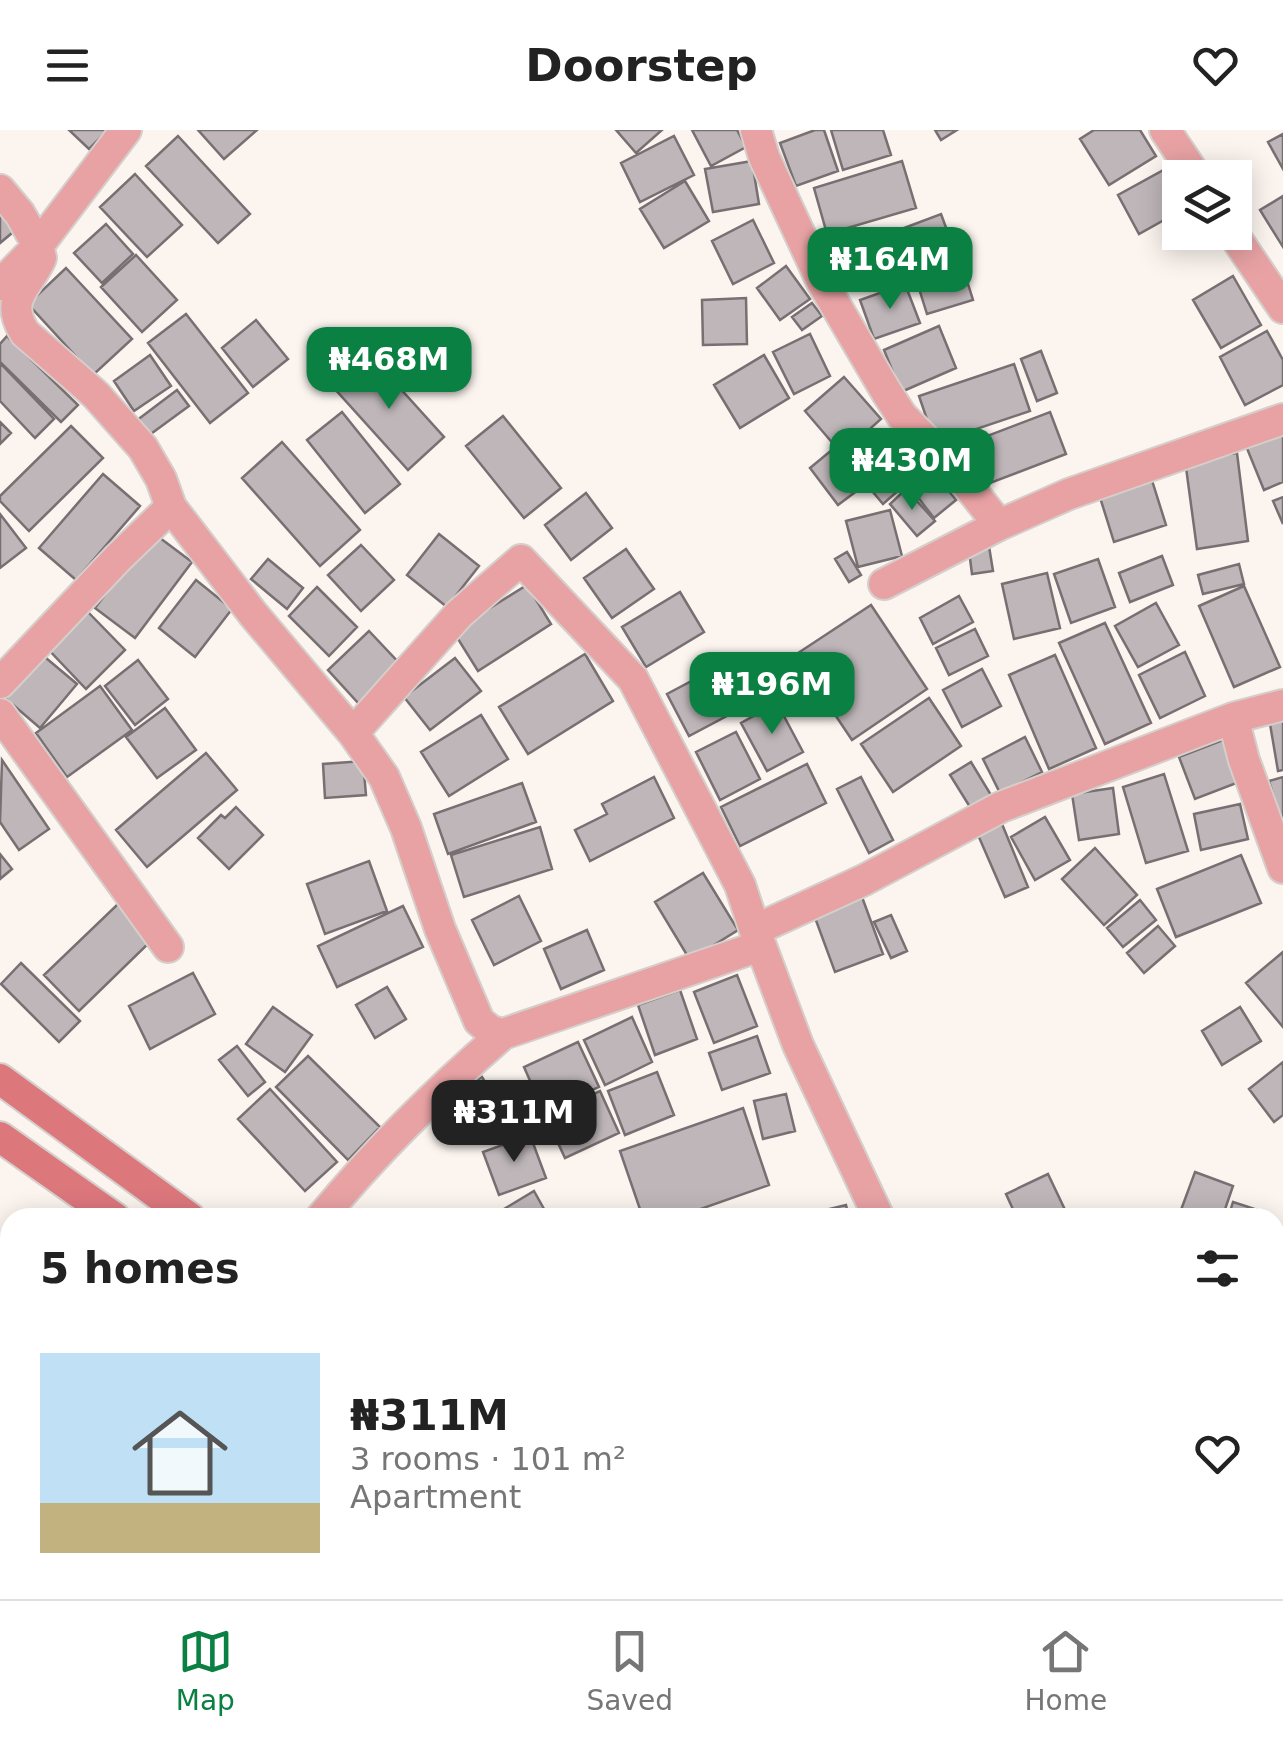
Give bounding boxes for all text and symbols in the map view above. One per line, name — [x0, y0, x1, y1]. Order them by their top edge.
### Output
icon: menu — [40, 38, 95, 93]
icon: heart — [1188, 38, 1243, 93]
text: Doorstep — [525, 39, 758, 92]
map controls — [1162, 160, 1252, 250]
button: layers — [1162, 160, 1252, 250]
pin: ₦164M — [820, 227, 960, 312]
text: ₦164M — [830, 240, 950, 278]
pin: ₦468M — [319, 327, 459, 412]
text: ₦468M — [329, 340, 449, 378]
pin: ₦430M — [842, 428, 982, 513]
text: ₦430M — [852, 441, 972, 479]
pin: ₦196M — [702, 652, 842, 737]
text: ₦196M — [712, 665, 832, 703]
pin: ₦311M — [444, 1080, 584, 1165]
text: ₦311M — [454, 1093, 574, 1131]
icon: filters — [1190, 1241, 1245, 1296]
text: 5 homes — [40, 1244, 240, 1293]
text: ₦311M — [350, 1391, 509, 1440]
icon: home — [120, 1393, 240, 1513]
icon: heart — [1190, 1426, 1245, 1481]
text: 3 rooms · 101 m² — [350, 1440, 626, 1478]
text: Apartment — [350, 1478, 521, 1516]
tab: Map — [176, 1624, 235, 1717]
tab: Saved — [586, 1624, 673, 1717]
tab: Home — [1025, 1624, 1107, 1717]

